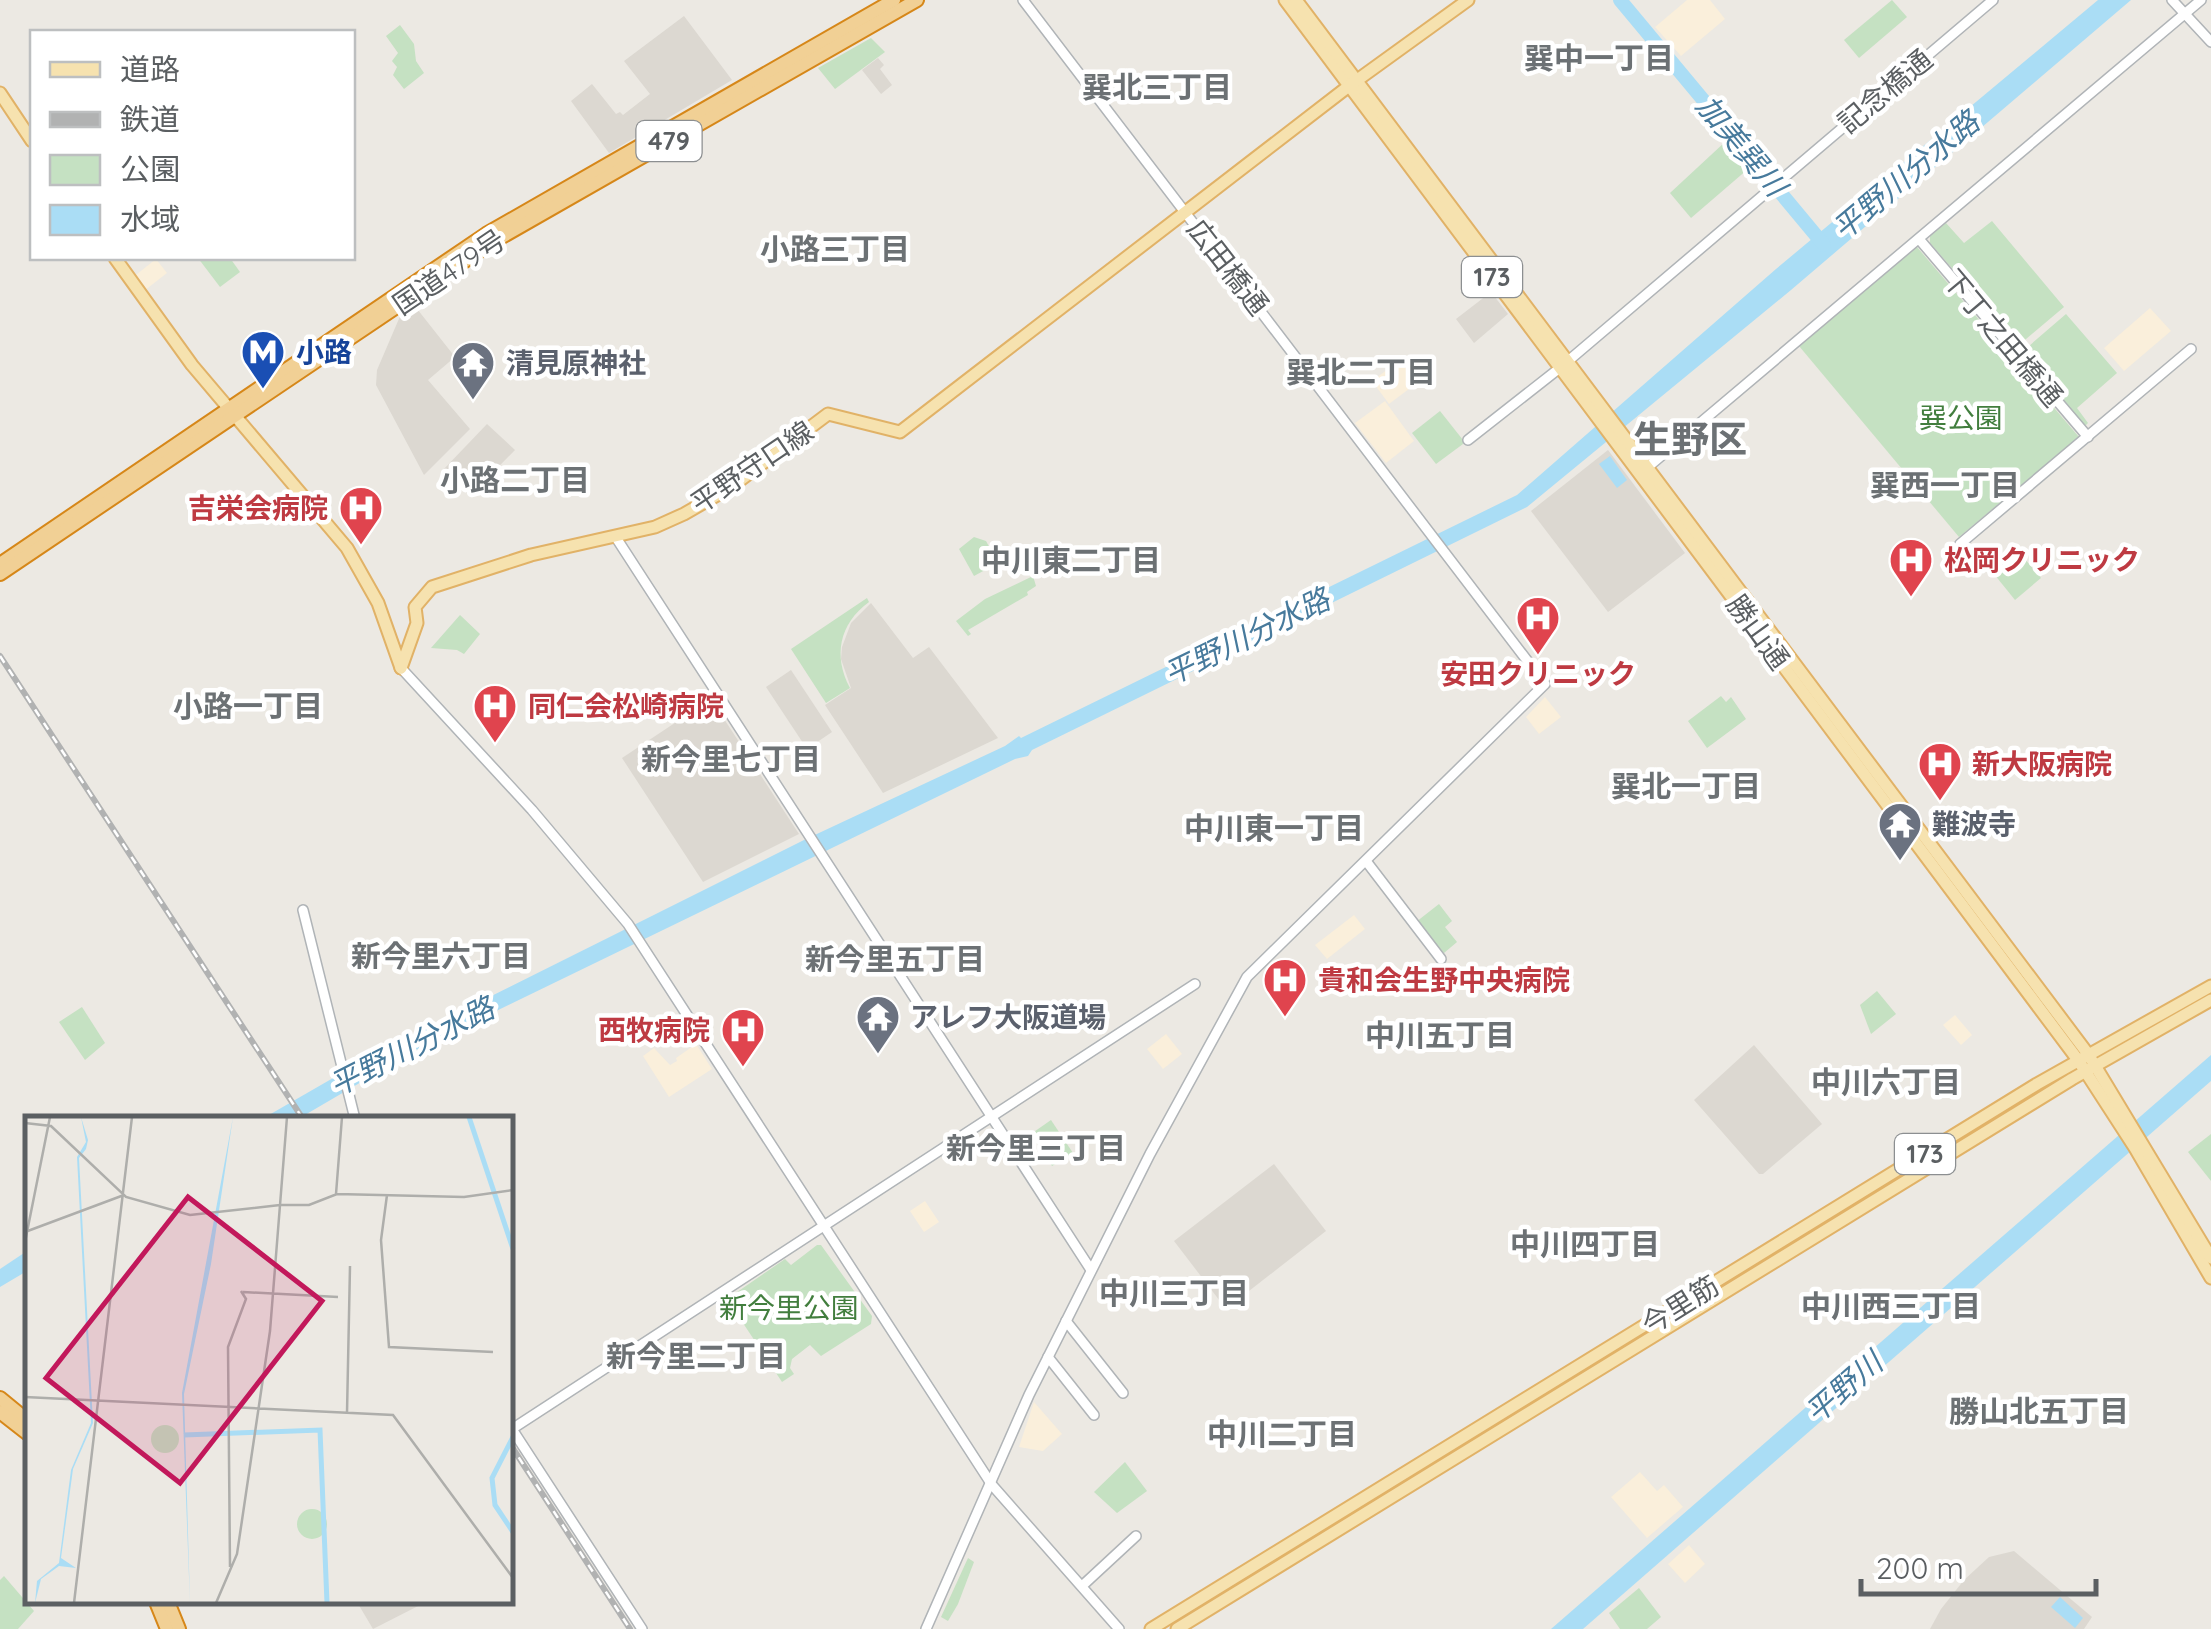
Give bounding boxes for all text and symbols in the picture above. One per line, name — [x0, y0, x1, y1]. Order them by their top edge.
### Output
legend — [30, 30, 355, 260]
district label: 巽中一丁目 — [1524, 39, 1674, 77]
street label: 記念橋通 — [1831, 41, 1939, 140]
text: 道路 — [120, 50, 180, 88]
district label: 巽北三丁目 — [1082, 68, 1232, 106]
water label: 加美巽川 — [1689, 87, 1797, 206]
text: 鉄道 — [120, 100, 180, 138]
water label: 平野川分水路 — [1824, 101, 1989, 248]
road number: 479 — [636, 121, 702, 161]
text: 公園 — [120, 150, 180, 188]
text: 水域 — [120, 200, 180, 238]
street label: 広田橋通 — [1180, 212, 1277, 322]
street label: 国道479号 — [386, 221, 512, 322]
district label: 小路三丁目 — [760, 230, 910, 268]
road number: 173 — [1462, 257, 1522, 297]
street label: 下丁之田橋通 — [1936, 262, 2071, 413]
metro station icon: 小路 — [240, 329, 286, 390]
place label: 小路 — [296, 334, 352, 369]
temple icon: 清見原神社 — [450, 340, 496, 401]
place label: 清見原神社 — [506, 345, 646, 380]
district label: 巽北二丁目 — [1286, 353, 1436, 391]
park label: 巽公園 — [1919, 400, 2003, 435]
street label: 平野守口線 — [684, 413, 820, 520]
district label: 生野区 — [1633, 415, 1747, 463]
district label: 小路二丁目 — [440, 461, 590, 499]
district label: 巽西一丁目 — [1870, 466, 2020, 504]
hospital icon: 吉栄会病院 — [338, 485, 384, 546]
place label: 吉栄会病院 — [188, 490, 328, 525]
hospital icon: 松岡クリニック — [1888, 537, 1934, 598]
district label: 中川東二丁目 — [981, 541, 1161, 579]
place label: 松岡クリニック — [1944, 542, 2140, 577]
water label: 平野川分水路 — [1157, 578, 1338, 693]
street label: 勝山通 — [1720, 587, 1797, 676]
hospital icon: 安田クリニック — [1515, 595, 1561, 656]
place label: 安田クリニック — [1440, 656, 1636, 691]
hospital icon: 同仁会松崎病院 — [472, 683, 518, 744]
district label: 小路一丁目 — [173, 687, 323, 725]
place label: 同仁会松崎病院 — [528, 688, 724, 723]
district label: 新今里七丁目 — [641, 740, 821, 778]
hospital icon: 新大阪病院 — [1917, 741, 1963, 802]
place label: 新大阪病院 — [1972, 746, 2112, 781]
district label: 巽北一丁目 — [1611, 767, 1761, 805]
temple icon: 難波寺 — [1877, 801, 1923, 862]
place label: 難波寺 — [1932, 806, 2016, 841]
district label: 中川東一丁目 — [1184, 809, 1364, 847]
district label: 新今里六丁目 — [351, 937, 531, 975]
district label: 新今里五丁目 — [805, 940, 985, 978]
hospital icon: 貴和会生野中央病院 — [1262, 957, 1308, 1018]
place label: 貴和会生野中央病院 — [1318, 962, 1570, 997]
water label: 平野川分水路 — [323, 987, 503, 1104]
temple icon: アレフ大阪道場 — [855, 994, 901, 1055]
place label: アレフ大阪道場 — [910, 999, 1106, 1034]
hospital icon: 西牧病院 — [720, 1007, 766, 1068]
place label: 西牧病院 — [598, 1012, 710, 1047]
district label: 中川五丁目 — [1365, 1016, 1515, 1054]
district label: 中川六丁目 — [1811, 1063, 1961, 1101]
inset map — [25, 1116, 512, 1604]
district label: 新今里三丁目 — [946, 1129, 1126, 1167]
road number: 173 — [1895, 1134, 1955, 1174]
district label: 中川四丁目 — [1510, 1225, 1660, 1263]
street label: 今里筋 — [1635, 1267, 1725, 1342]
district label: 中川三丁目 — [1099, 1274, 1249, 1312]
district label: 中川西三丁目 — [1801, 1287, 1981, 1325]
park label: 新今里公園 — [719, 1290, 859, 1325]
district label: 新今里二丁目 — [606, 1337, 786, 1375]
water label: 平野川 — [1797, 1341, 1892, 1431]
district label: 勝山北五丁目 — [1949, 1392, 2129, 1430]
district label: 中川二丁目 — [1207, 1415, 1357, 1453]
scale bar — [1861, 1534, 2096, 1596]
text: 200 m — [1876, 1549, 1964, 1587]

